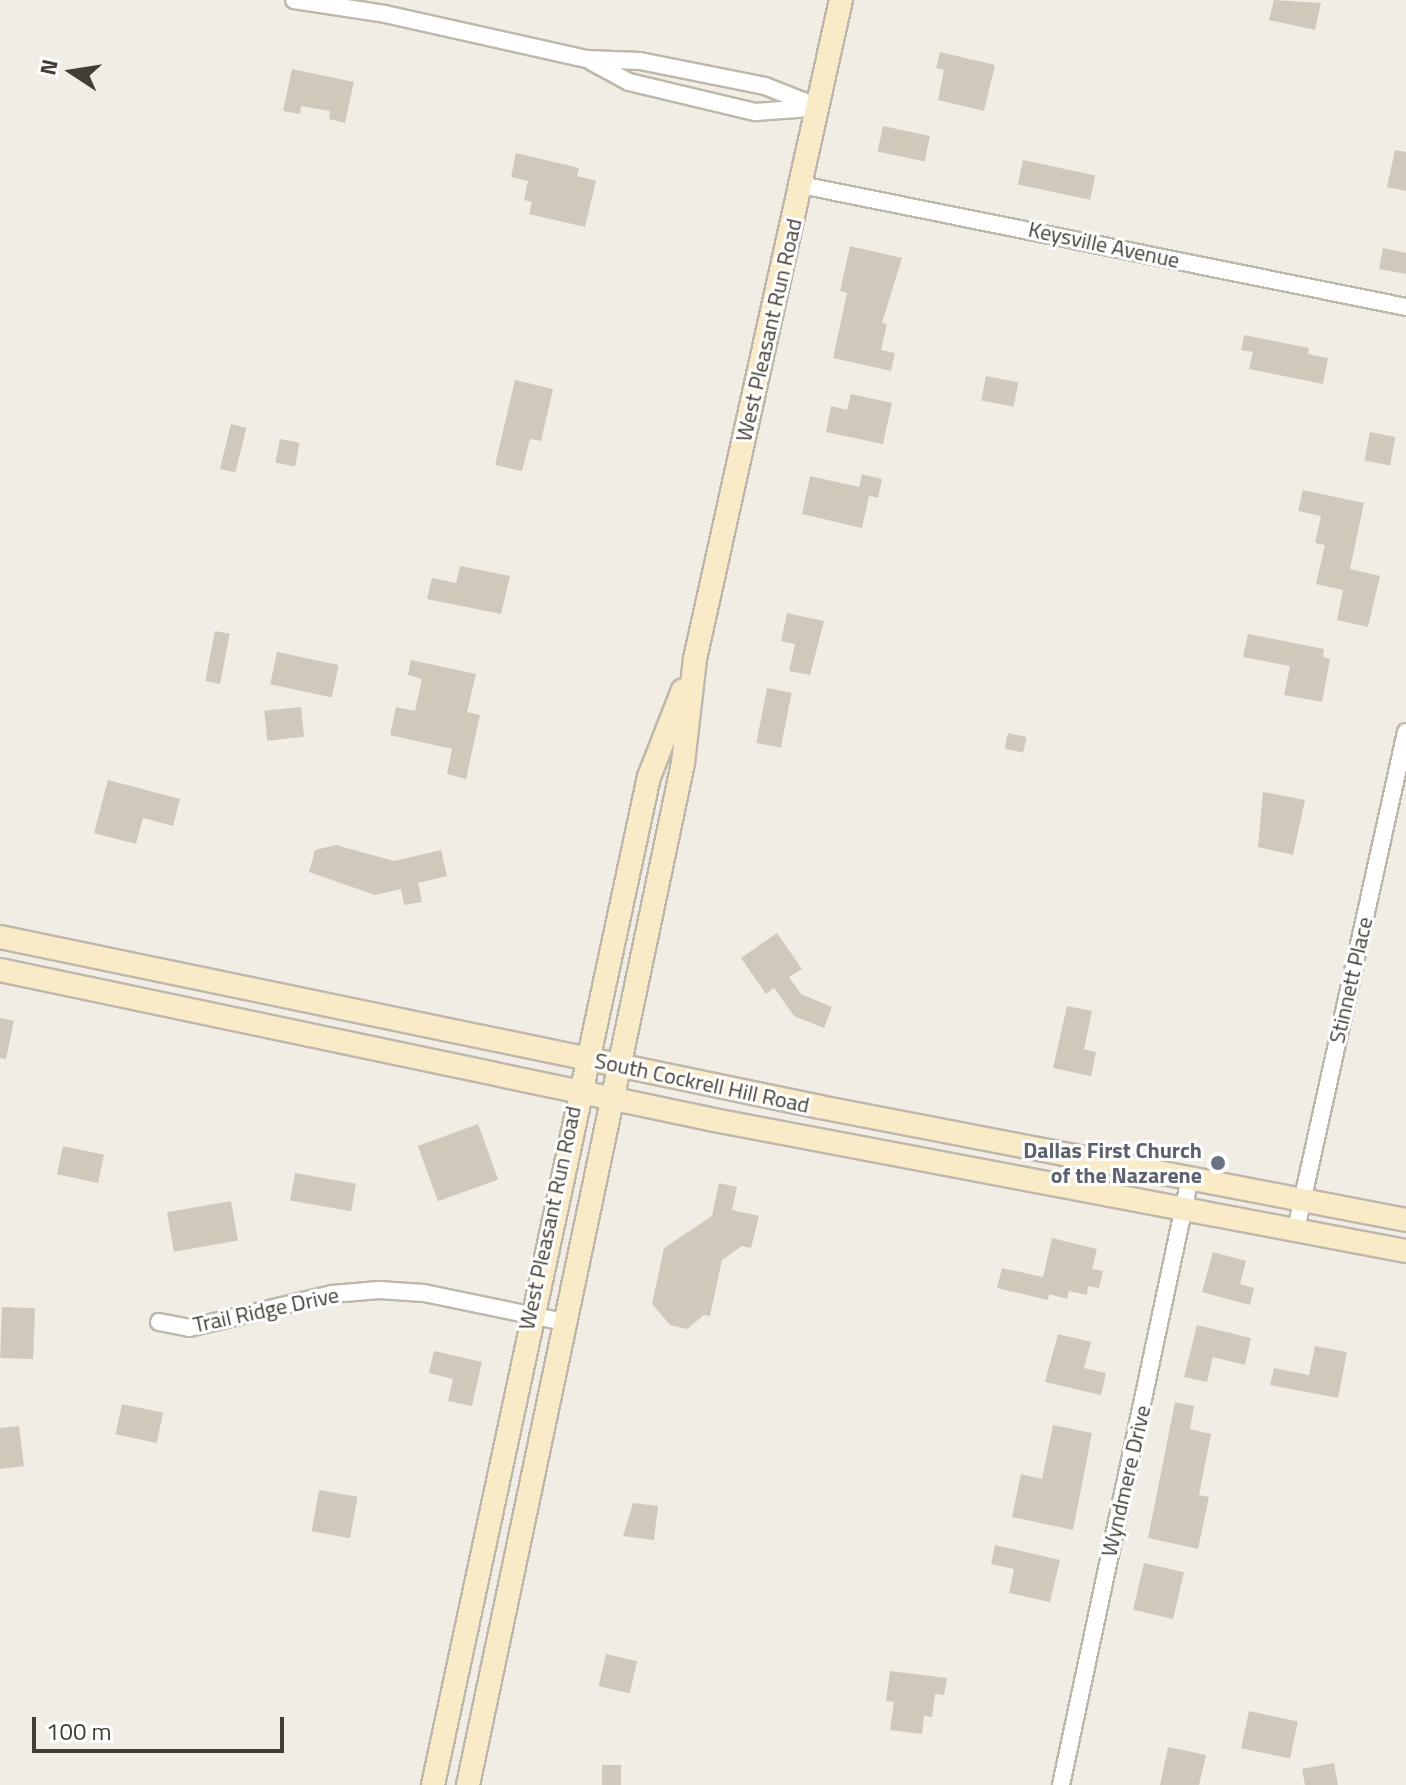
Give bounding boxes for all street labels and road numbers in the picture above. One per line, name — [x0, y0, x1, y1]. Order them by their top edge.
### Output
street label: West Pleasant Run Road — [730, 216, 808, 444]
street label: Keysville Avenue — [1026, 216, 1182, 274]
street label: Stinnett Place — [1324, 914, 1378, 1046]
street label: South Cockrell Hill Road — [592, 1047, 812, 1119]
street label: West Pleasant Run Road — [513, 1104, 587, 1332]
street label: Trail Ridge Drive — [191, 1282, 341, 1338]
street label: Wyndmere Drive — [1096, 1403, 1156, 1559]

